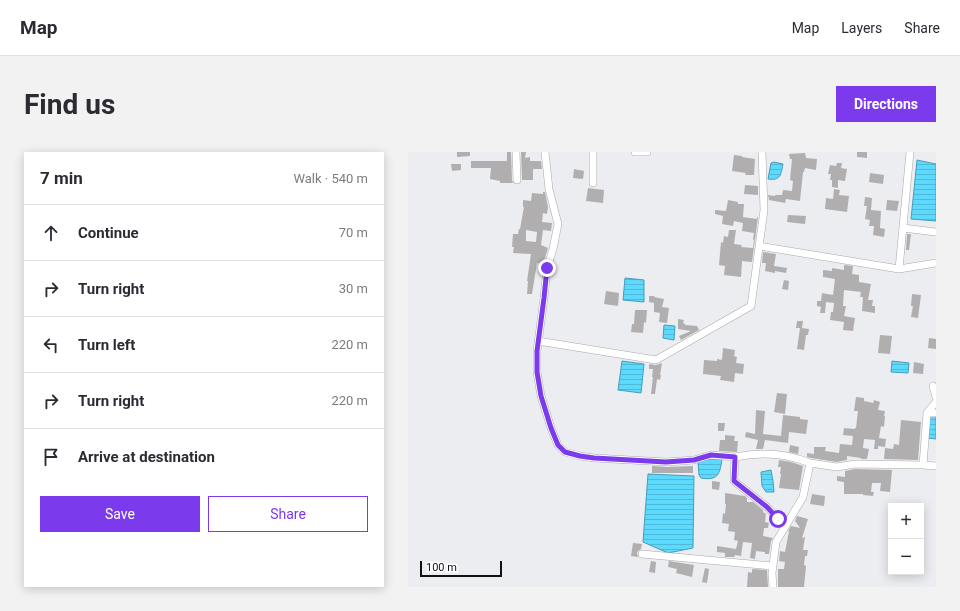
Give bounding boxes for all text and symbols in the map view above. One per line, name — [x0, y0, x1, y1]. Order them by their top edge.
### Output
text: Map — [20, 16, 58, 39]
text: Map — [792, 20, 819, 36]
text: Layers — [841, 20, 882, 36]
text: Share — [904, 20, 940, 36]
button: Directions — [836, 86, 936, 122]
text: Find us — [24, 88, 115, 121]
text: 7 min — [40, 168, 83, 188]
text: Walk · 540 m — [293, 171, 368, 186]
icon: ahead — [40, 222, 62, 244]
text: Continue — [78, 224, 139, 242]
text: 70 m — [339, 225, 368, 240]
route end — [538, 259, 556, 277]
icon: right — [40, 278, 62, 300]
text: Turn right — [78, 280, 144, 298]
text: 30 m — [339, 281, 368, 296]
icon: left — [40, 334, 62, 356]
text: Turn left — [78, 336, 135, 354]
text: 220 m — [331, 337, 368, 352]
icon: right — [40, 390, 62, 412]
text: Turn right — [78, 392, 144, 410]
text: 220 m — [331, 393, 368, 408]
icon: arrive — [40, 446, 62, 468]
text: Arrive at destination — [78, 448, 215, 466]
button: Save — [40, 496, 200, 532]
button: Share — [208, 496, 368, 532]
map controls — [888, 503, 924, 575]
button: + — [888, 503, 924, 539]
route start — [769, 510, 787, 528]
button: − — [888, 539, 924, 575]
scale bar — [420, 559, 502, 578]
text: 100 m — [426, 561, 457, 574]

